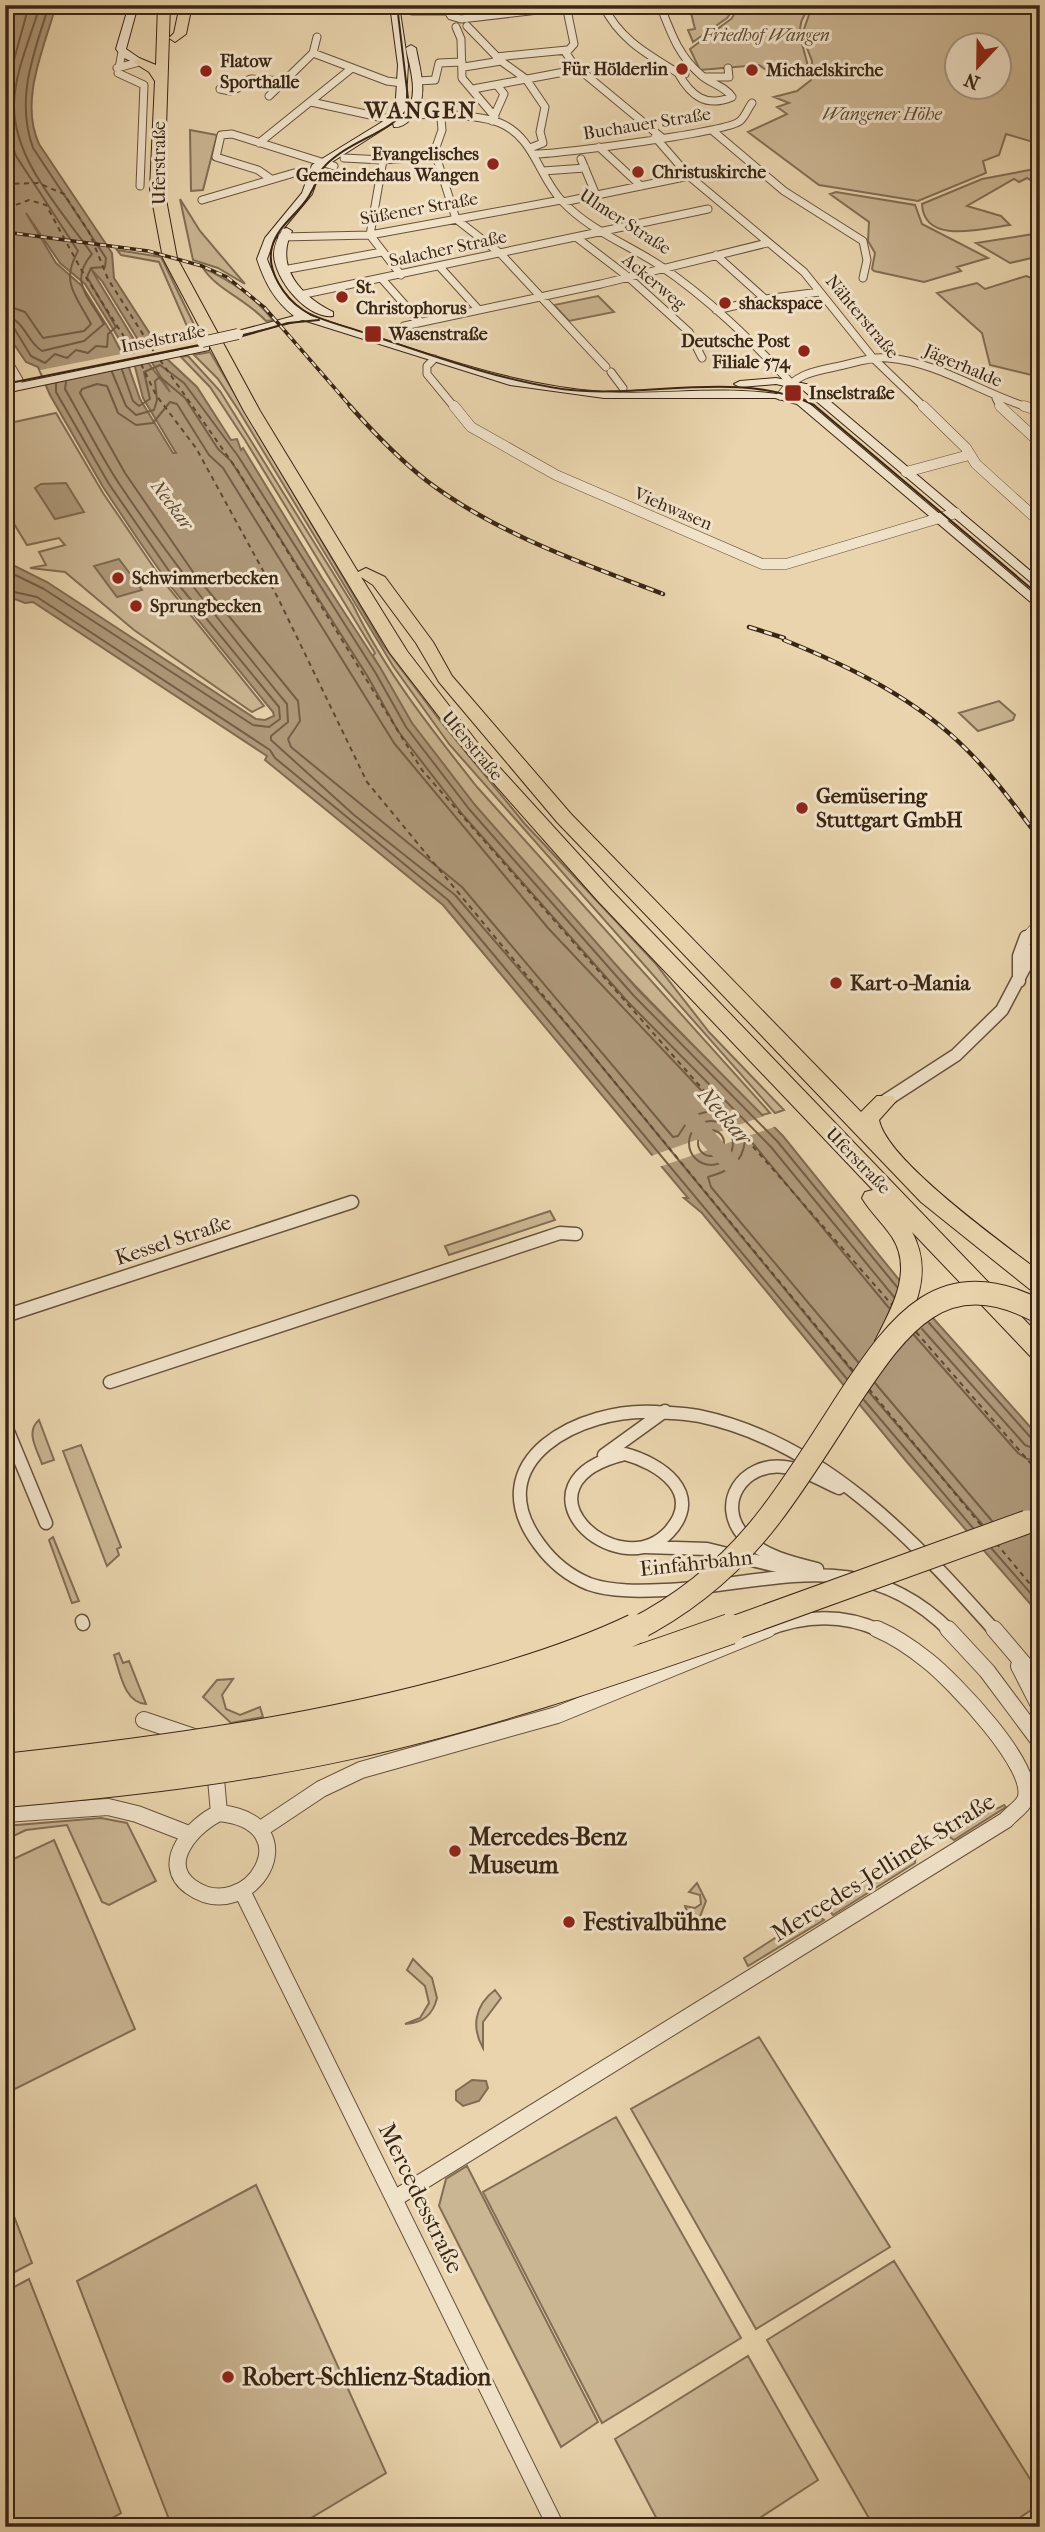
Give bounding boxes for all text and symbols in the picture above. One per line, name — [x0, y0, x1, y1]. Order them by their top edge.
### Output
park label: Friedhof Wangen — [701, 25, 830, 46]
north arrow — [944, 32, 1014, 102]
place label: Flatow Sporthalle — [219, 51, 299, 93]
place label: Für Hölderlin — [561, 59, 669, 80]
place label: Michaelskirche — [765, 60, 883, 81]
marker: Für Hölderlin — [674, 61, 690, 77]
marker: Michaelskirche — [744, 62, 760, 78]
marker: Flatow Sporthalle — [198, 63, 214, 79]
text: N — [961, 68, 983, 94]
district label: WANGEN — [363, 97, 478, 124]
street label: Buchauer Straße — [582, 104, 712, 144]
park label: Wangener Höhe — [822, 104, 942, 125]
street label: Uferstraße — [149, 121, 170, 205]
place label: Evangelisches Gemeindehaus Wangen — [296, 144, 480, 186]
marker: Evangelisches Gemeindehaus Wangen — [485, 156, 501, 172]
place label: Christuskirche — [652, 162, 766, 183]
marker: Christuskirche — [630, 164, 646, 180]
street label: Ulmer Straße — [575, 185, 675, 259]
street label: Süßener Straße — [358, 188, 480, 230]
street label: Salacher Straße — [387, 226, 509, 272]
street label: Ackerweg — [617, 249, 690, 315]
street label: Nähterstraße — [821, 271, 903, 363]
place label: St. Christophorus — [356, 277, 467, 319]
marker: St. Christophorus — [334, 289, 350, 305]
place label: shackspace — [739, 293, 823, 314]
marker: shackspace — [717, 295, 733, 311]
street label: Inselstraße — [119, 320, 207, 357]
marker: Wasenstraße — [363, 324, 383, 344]
place label: Wasenstraße — [388, 324, 488, 345]
place label: Deutsche Post Filiale 574 — [681, 331, 791, 373]
street label: Jägerhalde — [919, 339, 1005, 392]
marker: Deutsche Post Filiale 574 — [796, 343, 812, 359]
marker: Inselstraße — [783, 383, 803, 403]
place label: Inselstraße — [809, 383, 895, 404]
water label: Neckar — [146, 475, 199, 535]
street label: Viehwasen — [630, 483, 716, 535]
place label: Schwimmerbecken — [132, 568, 279, 589]
marker: Schwimmerbecken — [110, 570, 126, 586]
place label: Sprungbecken — [150, 596, 262, 617]
marker: Sprungbecken — [128, 598, 144, 614]
street label: Uferstraße — [437, 707, 507, 785]
place label: Gemüsering Stuttgart GmbH — [816, 784, 963, 832]
marker: Gemüsering Stuttgart GmbH — [794, 800, 810, 816]
place label: Kart-o-Mania — [850, 971, 972, 995]
marker: Kart-o-Mania — [828, 975, 844, 991]
water label: Neckar — [692, 1080, 759, 1152]
street label: Uferstraße — [821, 1123, 895, 1199]
street label: Kessel Straße — [112, 1210, 234, 1270]
street label: Einfahrbahn — [638, 1545, 754, 1581]
street label: Mercedes-Jellinek-Straße — [766, 1787, 1000, 1947]
place label: Mercedes-Benz Museum — [469, 1823, 628, 1879]
marker: Mercedes-Benz Museum — [447, 1843, 463, 1859]
place label: Festivalbühne — [582, 1908, 726, 1936]
marker: Festivalbühne — [561, 1914, 577, 1930]
street label: Mercedesstraße — [373, 2118, 470, 2278]
place label: Robert-Schlienz-Stadion — [242, 2363, 492, 2391]
marker: Robert-Schlienz-Stadion — [220, 2369, 236, 2385]

